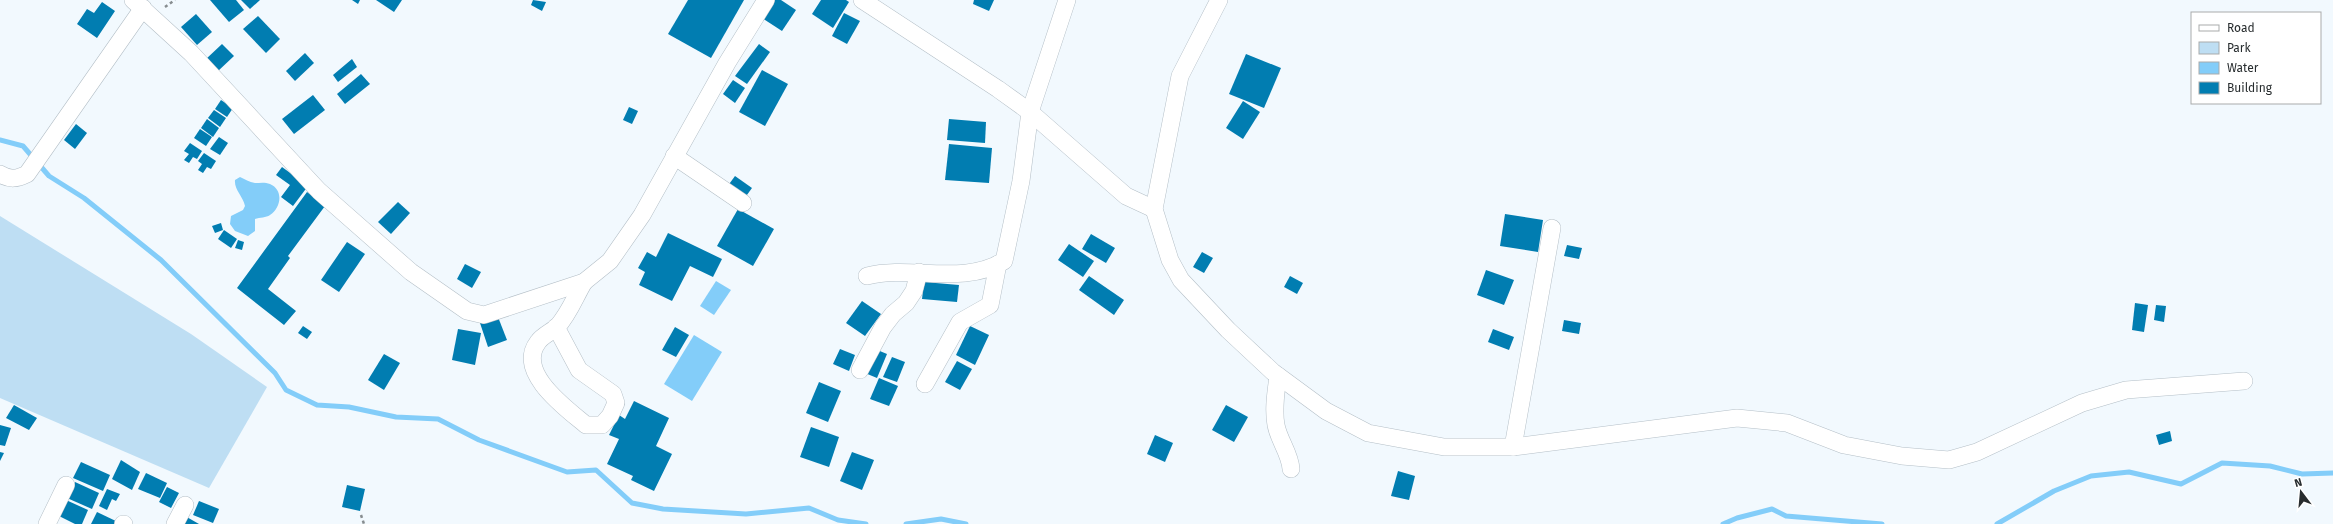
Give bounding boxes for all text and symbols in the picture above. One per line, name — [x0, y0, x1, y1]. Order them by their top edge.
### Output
legend — [2191, 12, 2321, 104]
text: Road — [2227, 21, 2255, 35]
text: Park — [2227, 41, 2251, 55]
text: Water — [2227, 61, 2259, 75]
text: Building — [2227, 81, 2273, 95]
north arrow — [2281, 472, 2321, 512]
text: N — [2293, 476, 2304, 490]

